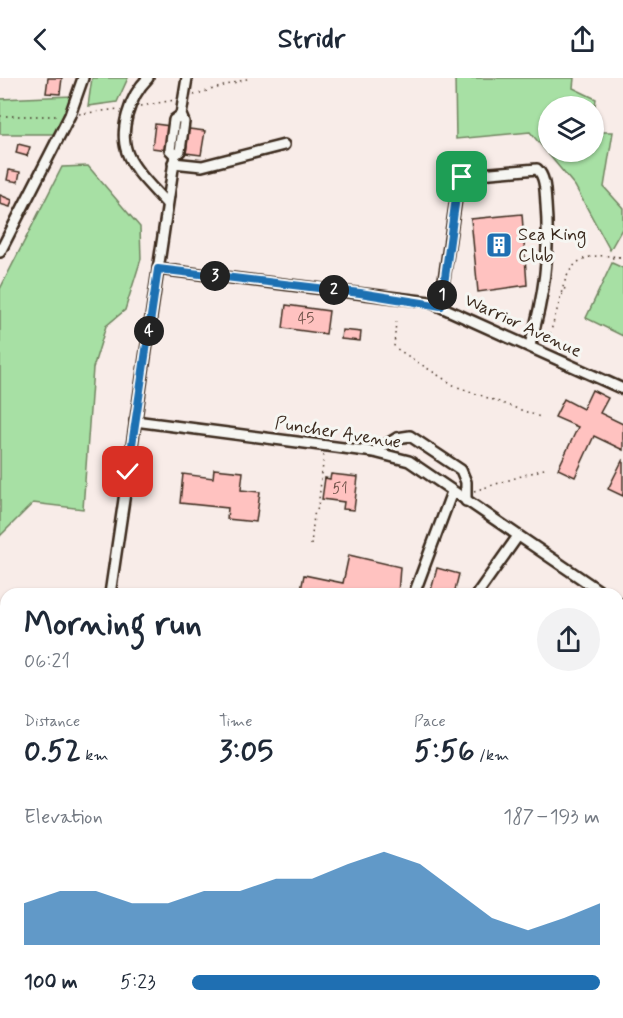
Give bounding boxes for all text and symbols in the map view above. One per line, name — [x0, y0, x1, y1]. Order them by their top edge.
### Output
text: Stridr — [278, 22, 345, 57]
icon: back — [24, 23, 57, 56]
icon: share — [566, 23, 599, 56]
map controls — [538, 96, 604, 162]
button: layers — [538, 96, 604, 162]
pin — [436, 151, 487, 202]
icon: arrive — [445, 160, 478, 193]
place label: Sea King Club — [518, 223, 586, 268]
building icon: Sea King Club — [484, 230, 514, 260]
pin: 3 — [200, 261, 230, 291]
text: 3 — [211, 265, 219, 286]
pin: 2 — [319, 275, 349, 305]
text: 2 — [330, 279, 338, 300]
pin: 1 — [427, 280, 457, 310]
text: 1 — [438, 284, 446, 305]
street label: Warrior Avenue — [461, 288, 586, 364]
house number: 45 — [298, 309, 314, 329]
pin: 4 — [134, 316, 164, 346]
text: 4 — [144, 320, 154, 341]
street label: Puncher Avenue — [273, 411, 403, 455]
pin — [102, 446, 153, 497]
icon: check — [111, 455, 144, 488]
house number: 51 — [332, 479, 348, 499]
text: Morning run — [24, 603, 202, 647]
button: share — [537, 608, 600, 671]
text: 06:21 — [24, 648, 70, 675]
text: Distance — [24, 711, 80, 732]
text: Time — [219, 711, 253, 732]
text: Pace — [414, 711, 446, 732]
text: 0.52 — [24, 732, 81, 771]
text: 3:05 — [219, 732, 273, 771]
text: 5:56 — [414, 732, 475, 771]
text: km — [81, 745, 109, 766]
text: /km — [475, 745, 509, 766]
text: Elevation — [24, 804, 103, 831]
text: 187–193 m — [503, 804, 600, 831]
text: 100 m — [24, 969, 78, 996]
text: 5:23 — [120, 969, 156, 996]

